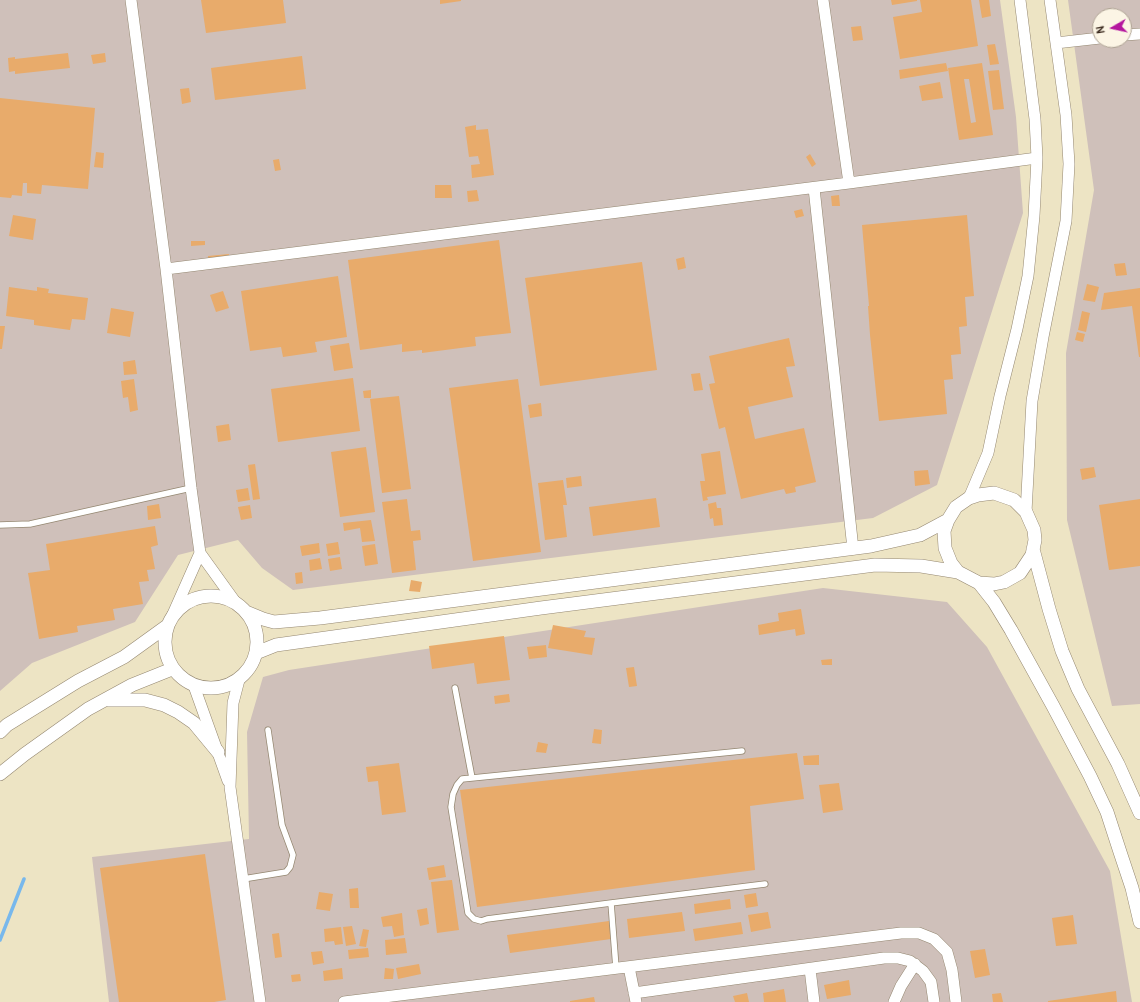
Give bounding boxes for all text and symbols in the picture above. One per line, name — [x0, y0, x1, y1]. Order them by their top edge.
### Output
north arrow — [1092, 8, 1132, 48]
text: N — [1094, 25, 1108, 34]

